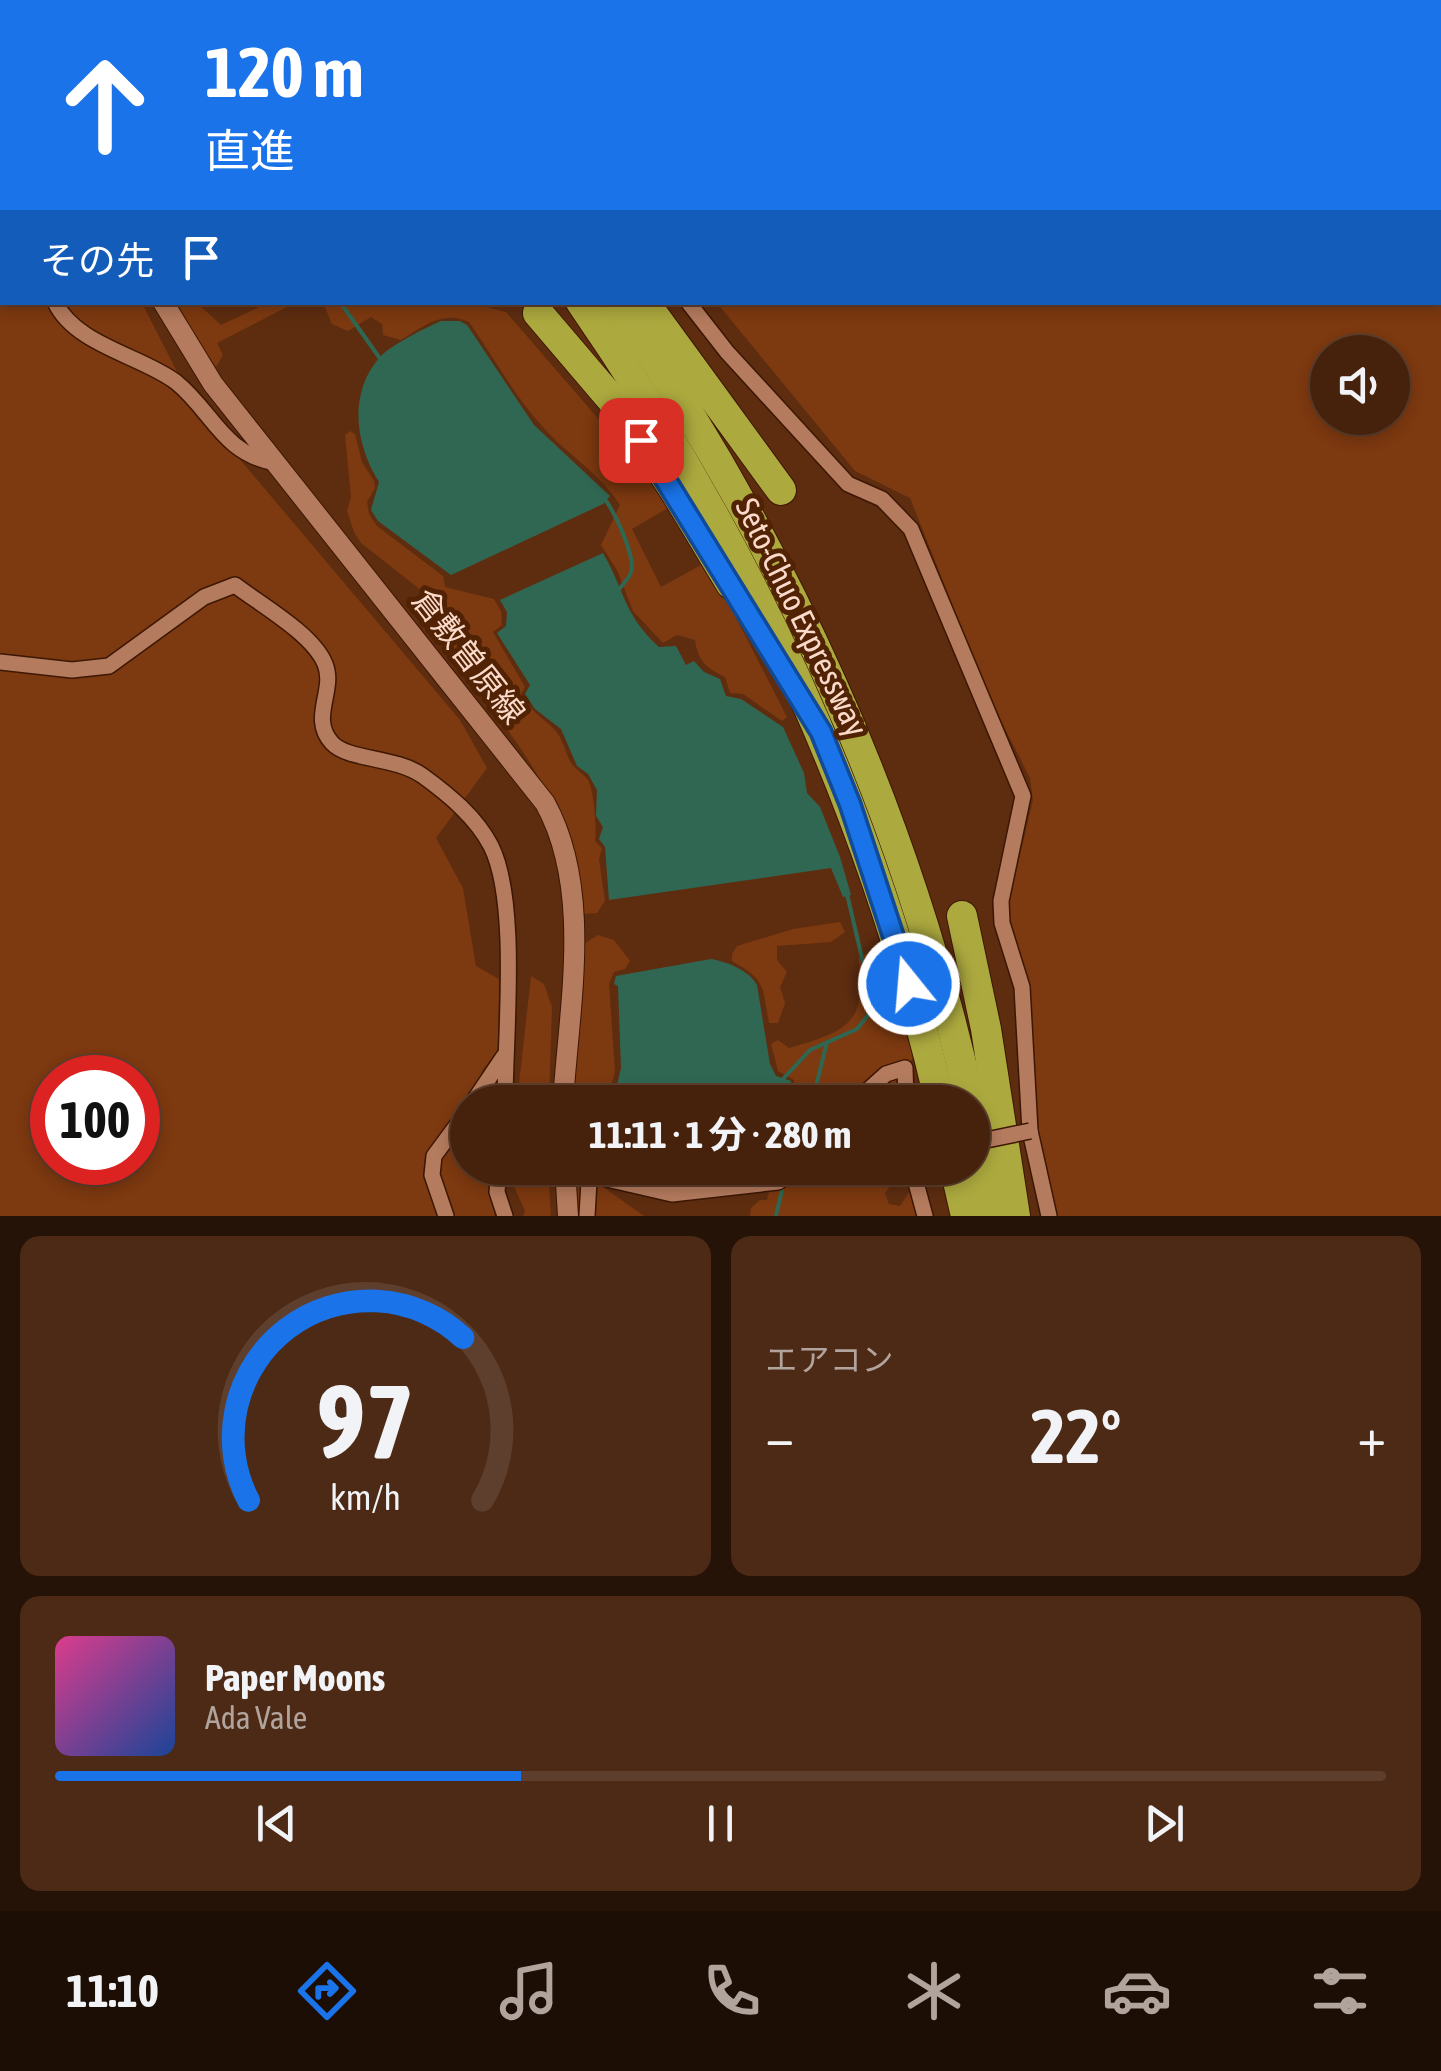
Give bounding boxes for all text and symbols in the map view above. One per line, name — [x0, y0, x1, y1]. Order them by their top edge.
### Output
text: 120 m — [205, 32, 364, 112]
icon: ahead — [40, 40, 170, 170]
text: 直進 — [205, 125, 295, 177]
icon: arrive — [174, 230, 229, 285]
text: その先 — [40, 239, 154, 282]
map controls — [1310, 335, 1410, 435]
button: sound — [1310, 335, 1410, 435]
pin — [599, 398, 684, 483]
icon: arrive — [614, 413, 669, 468]
street label: Seto-Chuo Expressway — [728, 492, 876, 742]
street label: 倉敷曽原線 — [405, 582, 533, 730]
position arrow — [857, 932, 961, 1036]
speed limit sign: 100 — [30, 1055, 160, 1185]
text: 11:11 · 1 分 · 280 m — [589, 1113, 851, 1156]
text: エアコン — [766, 1341, 894, 1378]
text: 97 — [316, 1361, 414, 1480]
text: 22° — [1030, 1393, 1121, 1479]
text: − — [766, 1405, 794, 1468]
text: + — [1357, 1405, 1386, 1468]
text: km/h — [330, 1477, 401, 1518]
text: Paper Moons — [205, 1656, 385, 1699]
text: Ada Vale — [205, 1699, 307, 1736]
icon: previous — [249, 1796, 304, 1851]
icon: pause — [693, 1796, 748, 1851]
icon: next — [1137, 1796, 1192, 1851]
icon: directions — [292, 1956, 362, 2026]
icon: music — [494, 1956, 564, 2026]
icon: phone — [697, 1956, 767, 2026]
icon: climate — [899, 1956, 969, 2026]
icon: car — [1102, 1956, 1172, 2026]
icon: filters — [1305, 1956, 1375, 2026]
text: 11:10 — [66, 1965, 159, 2017]

